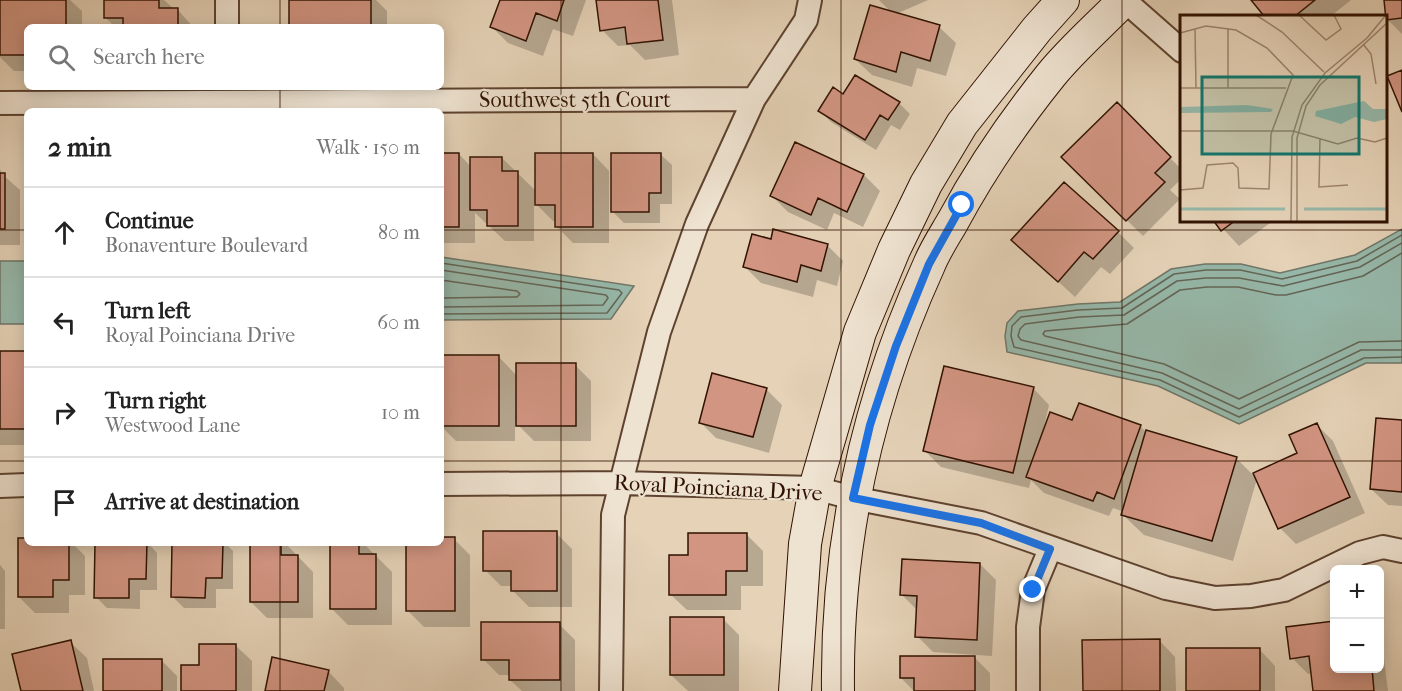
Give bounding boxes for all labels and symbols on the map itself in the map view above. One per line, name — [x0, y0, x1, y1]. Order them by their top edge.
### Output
inset map — [1180, 15, 1387, 222]
street label: Southwest 5th Court — [479, 87, 671, 113]
route start — [948, 191, 974, 217]
street label: Royal Poinciana Drive — [613, 470, 823, 506]
route end — [1019, 576, 1045, 602]

